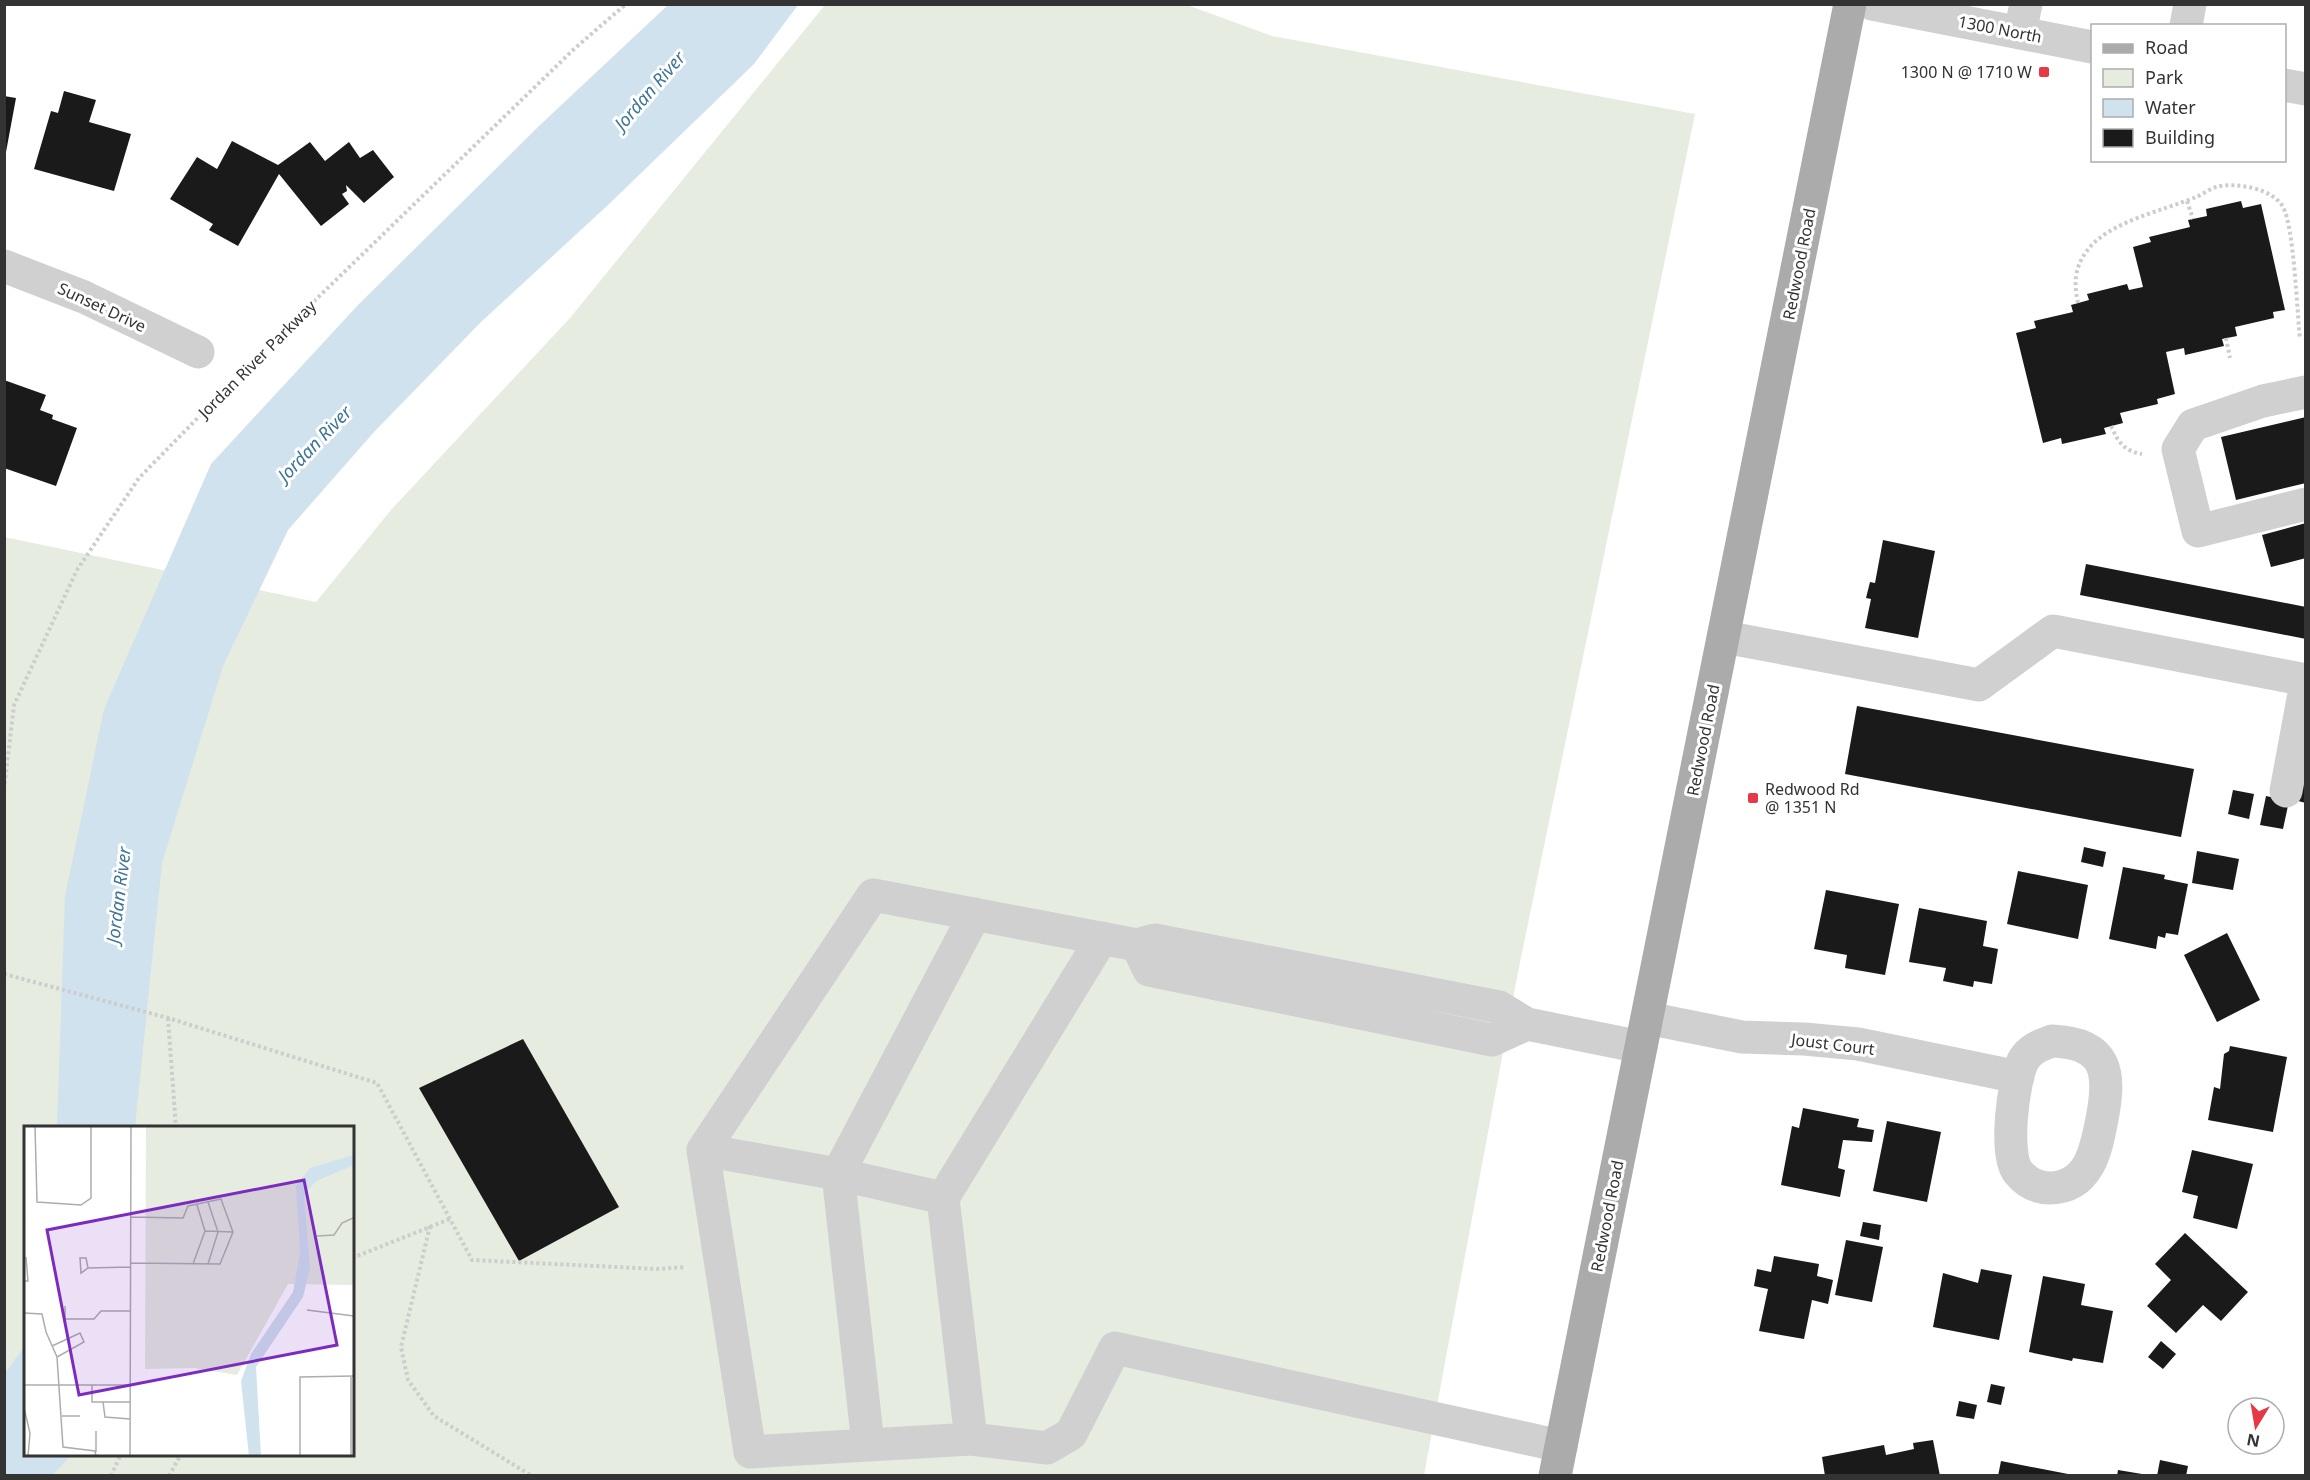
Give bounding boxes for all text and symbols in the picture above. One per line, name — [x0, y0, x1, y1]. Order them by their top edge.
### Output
street label: 1300 North — [1956, 10, 2044, 48]
legend — [2091, 24, 2286, 162]
text: Road — [2145, 35, 2188, 59]
water label: Jordan River — [606, 45, 691, 137]
place label: 1300 N @ 1710 W — [1901, 61, 2032, 83]
marker: 1300 N @ 1710 W — [2037, 65, 2051, 79]
text: Park — [2145, 65, 2183, 89]
text: Water — [2145, 95, 2196, 119]
text: Building — [2145, 125, 2215, 149]
street label: Redwood Road — [1777, 206, 1821, 322]
street label: Sunset Drive — [54, 277, 150, 337]
street label: Jordan River Parkway — [192, 295, 321, 424]
water label: Jordan River — [270, 399, 357, 489]
street label: Redwood Road — [1681, 682, 1725, 798]
place label: Redwood Rd @ 1351 N — [1765, 778, 1860, 818]
marker: Redwood Rd @ 1351 N — [1746, 791, 1760, 805]
water label: Jordan River — [100, 844, 136, 948]
street label: Joust Court — [1788, 1028, 1876, 1060]
inset map — [24, 1126, 354, 1456]
street label: Redwood Road — [1585, 1158, 1629, 1274]
north arrow — [2226, 1396, 2286, 1456]
text: N — [2245, 1429, 2262, 1453]

